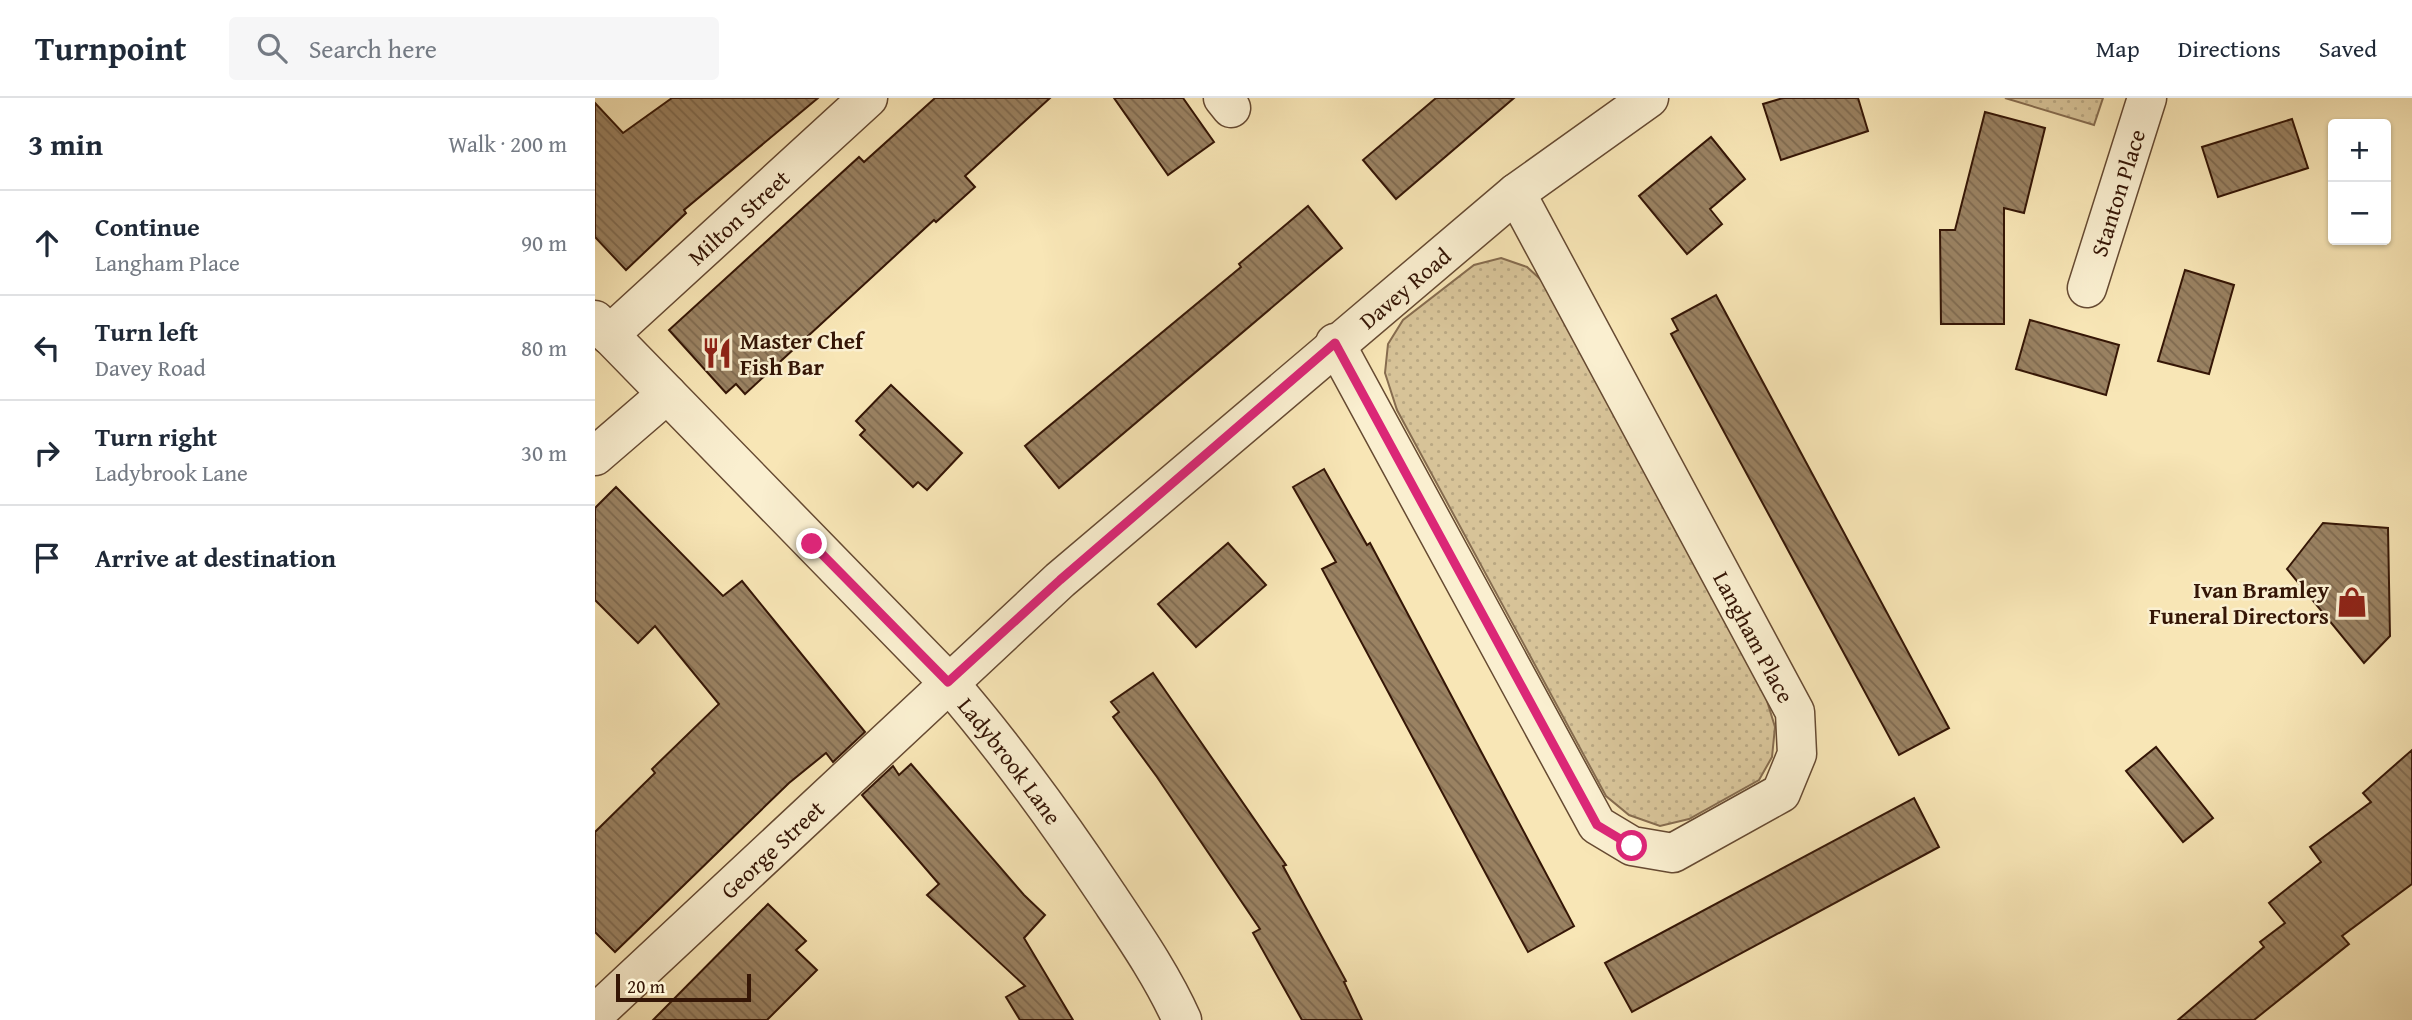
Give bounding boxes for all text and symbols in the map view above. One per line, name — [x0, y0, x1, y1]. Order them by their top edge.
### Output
search box — [229, 17, 719, 80]
text: Turnpoint — [35, 24, 187, 72]
icon: search — [253, 29, 291, 67]
text: Search here — [309, 29, 437, 68]
text: Map — [2096, 31, 2140, 66]
text: Directions — [2178, 31, 2281, 66]
text: Saved — [2319, 31, 2377, 66]
map controls — [2328, 119, 2391, 245]
button: + — [2328, 119, 2391, 182]
text: 3 min — [28, 122, 103, 166]
street label: Stanton Place — [2082, 125, 2153, 260]
text: Walk · 200 m — [448, 127, 567, 160]
street label: Milton Street — [680, 162, 796, 272]
button: − — [2328, 182, 2391, 245]
text: Continue — [95, 207, 200, 246]
icon: ahead — [28, 224, 66, 262]
text: 90 m — [521, 226, 567, 259]
street label: Davey Road — [1352, 239, 1458, 336]
text: Langham Place — [95, 246, 240, 279]
text: Turn left — [95, 312, 198, 351]
place label: Master Chef Fish Bar — [740, 324, 866, 383]
icon: left — [28, 329, 66, 367]
text: 80 m — [521, 331, 567, 364]
restaurant icon: Master Chef Fish Bar — [700, 336, 734, 370]
text: Davey Road — [95, 351, 206, 384]
text: Turn right — [95, 417, 217, 456]
icon: right — [28, 434, 66, 472]
text: 30 m — [521, 436, 567, 469]
text: Ladybrook Lane — [95, 456, 248, 489]
route end — [796, 528, 827, 559]
text: Arrive at destination — [95, 538, 336, 577]
icon: arrive — [28, 539, 66, 577]
street label: Langham Place — [1705, 565, 1803, 709]
place label: Ivan Bramley Funeral Directors — [2149, 573, 2329, 632]
shop icon: Ivan Bramley Funeral Directors — [2335, 585, 2369, 619]
street label: Ladybrook Lane — [951, 690, 1070, 831]
street label: George Street — [713, 792, 831, 906]
route start — [1616, 830, 1647, 861]
scale bar — [616, 971, 751, 1003]
text: 20 m — [627, 972, 665, 1000]

